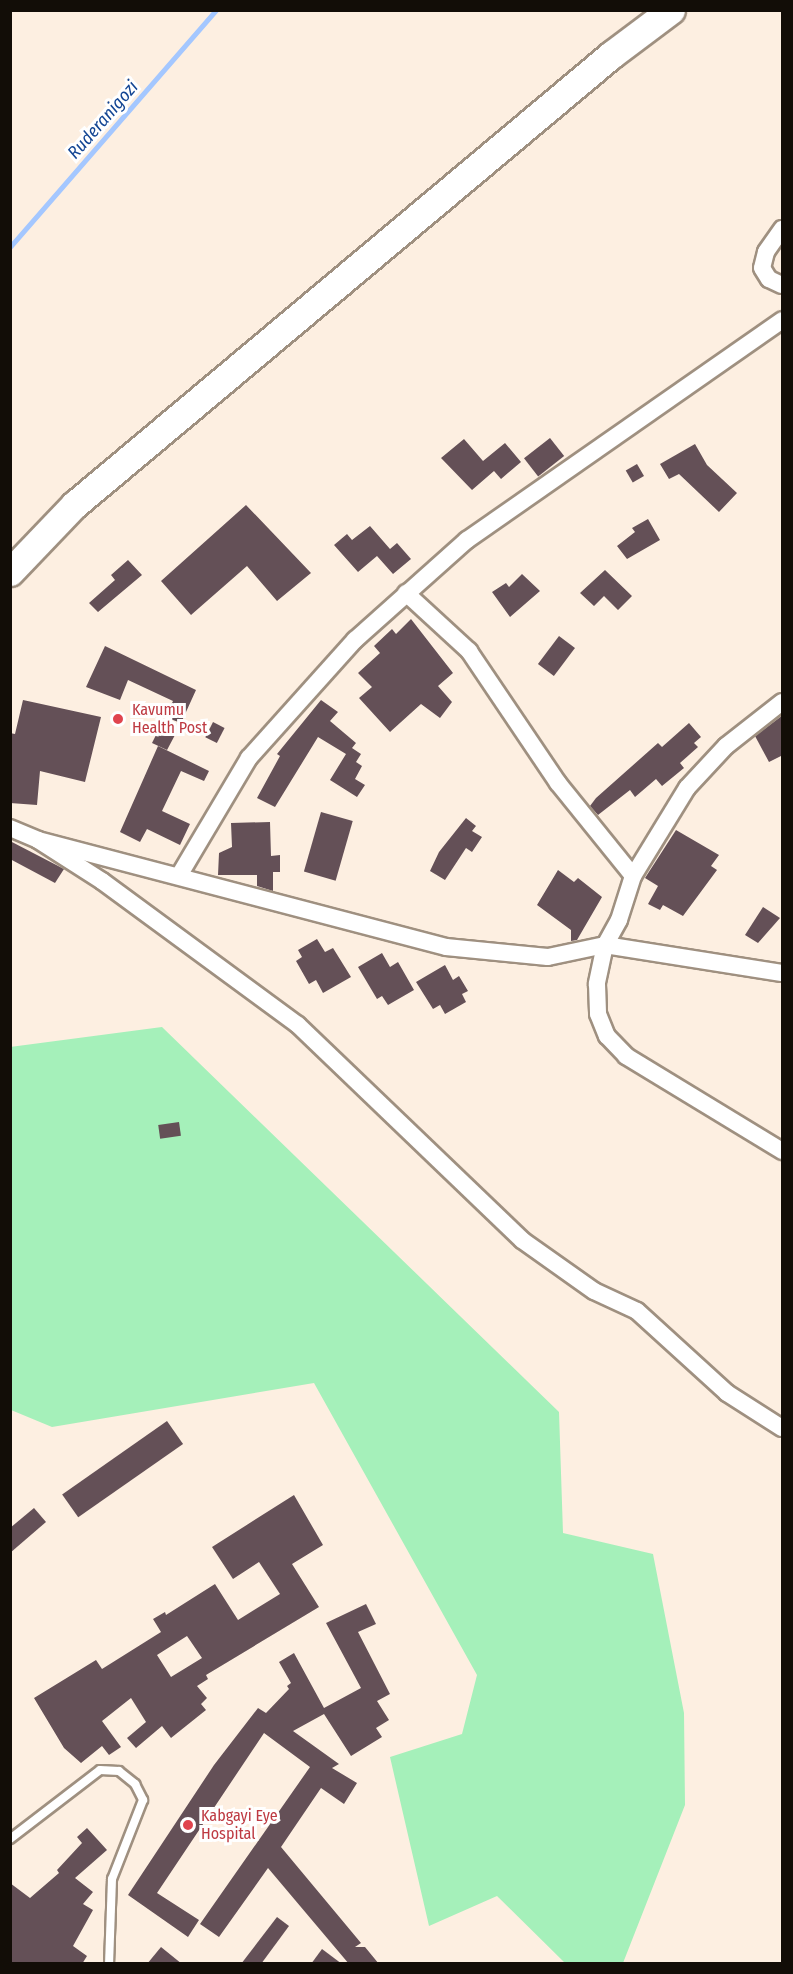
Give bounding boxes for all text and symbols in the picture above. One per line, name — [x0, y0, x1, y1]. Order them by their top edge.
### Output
water label: Ruderanigozi — [63, 77, 143, 163]
place label: Kavumu Health Post — [132, 700, 207, 738]
marker: Kavumu Health Post — [109, 710, 127, 728]
place label: Kabgayi Eye Hospital — [201, 1806, 278, 1844]
marker: Kabgayi Eye Hospital — [179, 1816, 197, 1834]

